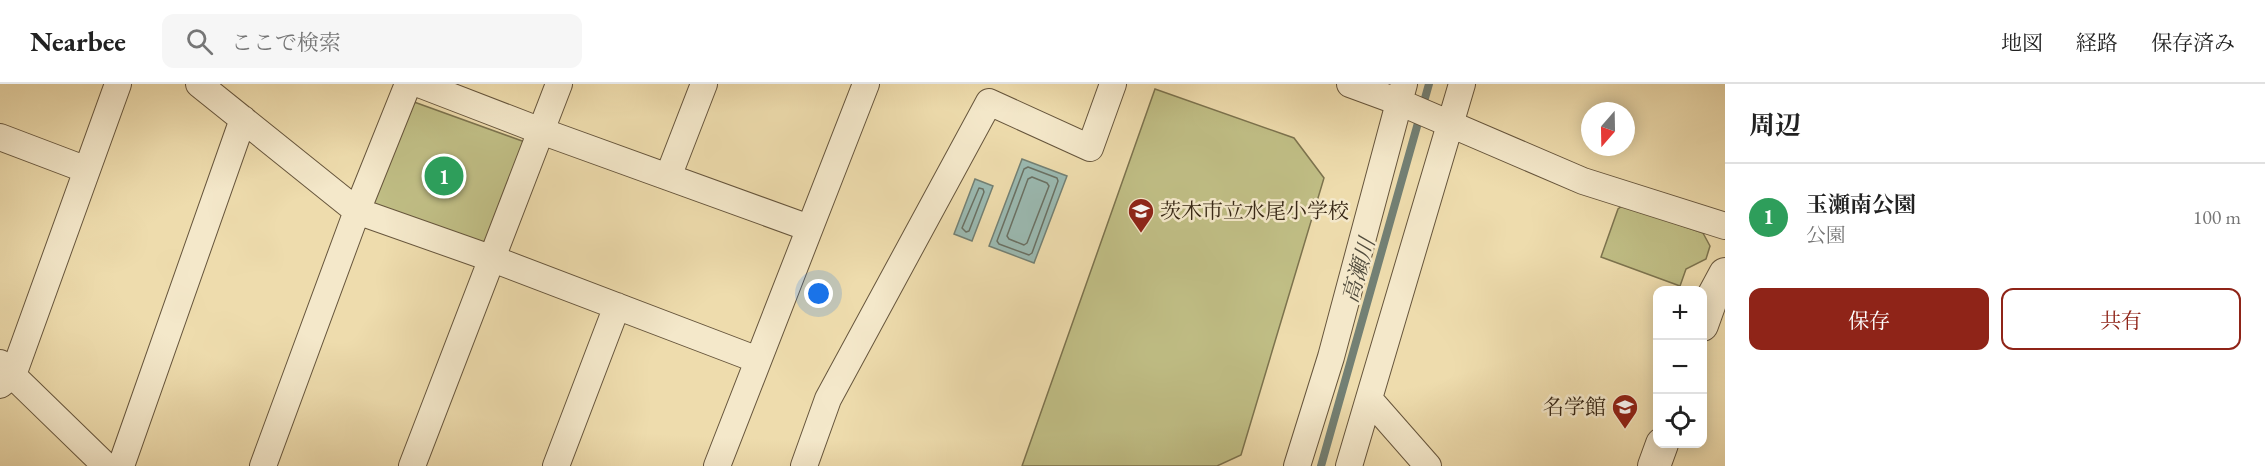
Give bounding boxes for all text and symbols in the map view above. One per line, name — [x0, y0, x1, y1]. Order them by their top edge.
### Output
search box — [162, 14, 582, 68]
text: Nearbee — [30, 23, 126, 59]
icon: search — [183, 25, 216, 58]
text: ここで検索 — [231, 28, 341, 57]
text: 地図 — [2001, 29, 2043, 56]
text: 経路 — [2076, 29, 2118, 56]
text: 保存済み — [2151, 29, 2235, 56]
north arrow — [1581, 102, 1635, 156]
text: 周辺 — [1749, 108, 1801, 142]
pin: 1 — [424, 154, 464, 199]
text: 玉瀬南公園 — [1806, 190, 1916, 219]
school or university icon: 茨木市立水尾小学校 — [1126, 196, 1156, 234]
place label: 茨木市立水尾小学校 — [1160, 197, 1349, 224]
text: 1 — [1763, 204, 1774, 230]
text: 100 m — [2193, 204, 2241, 230]
text: 公園 — [1806, 222, 1846, 248]
water label: 高瀬川 — [1335, 233, 1382, 306]
your location — [804, 279, 833, 308]
map controls — [1653, 286, 1707, 448]
button: + — [1653, 286, 1707, 340]
button: 保存 — [1749, 288, 1989, 350]
button: 共有 — [2001, 288, 2241, 350]
button: − — [1653, 340, 1707, 394]
school or university icon: 名学館 — [1610, 392, 1640, 430]
place label: 名学館 — [1543, 393, 1606, 420]
button: locate — [1653, 394, 1707, 448]

